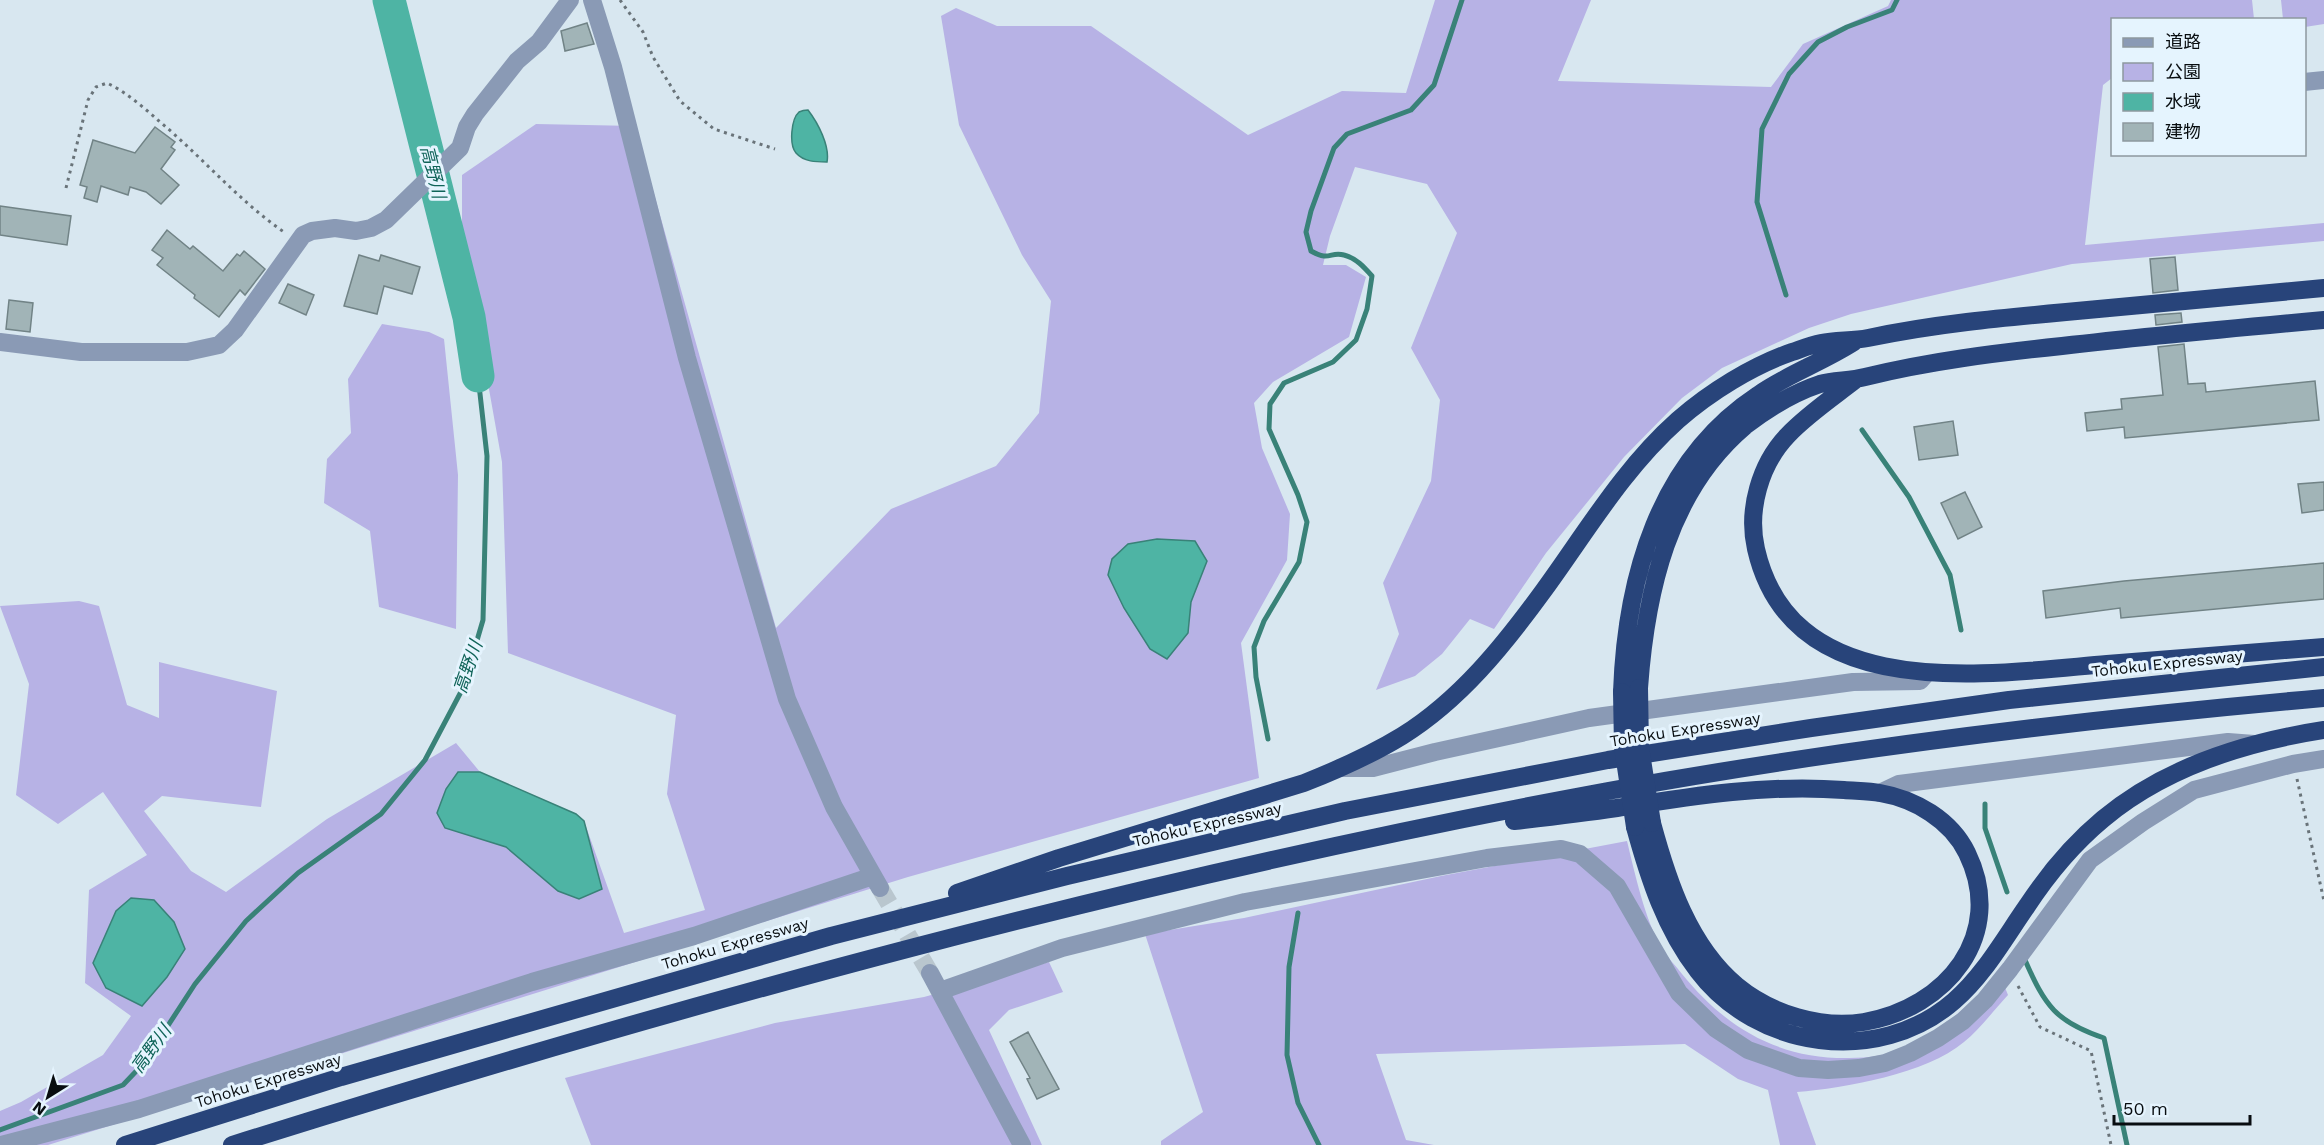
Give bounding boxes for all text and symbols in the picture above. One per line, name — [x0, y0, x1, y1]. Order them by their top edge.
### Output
legend — [2111, 18, 2306, 156]
text: 道路 — [2165, 31, 2201, 52]
text: 公園 — [2165, 61, 2201, 82]
text: 水域 — [2165, 91, 2201, 112]
text: 建物 — [2165, 121, 2201, 142]
water label: 高野川 — [417, 143, 451, 203]
water label: 高野川 — [449, 636, 487, 696]
street label: Tohoku Expressway — [2090, 646, 2244, 681]
street label: Tohoku Expressway — [1608, 708, 1762, 751]
street label: Tohoku Expressway — [1131, 798, 1284, 851]
street label: Tohoku Expressway — [659, 913, 812, 974]
water label: 高野川 — [126, 1019, 176, 1077]
street label: Tohoku Expressway — [193, 1049, 344, 1112]
north arrow — [18, 1067, 78, 1127]
scale bar — [2114, 1088, 2250, 1126]
text: N — [29, 1097, 50, 1120]
text: 50 m — [2123, 1098, 2168, 1119]

